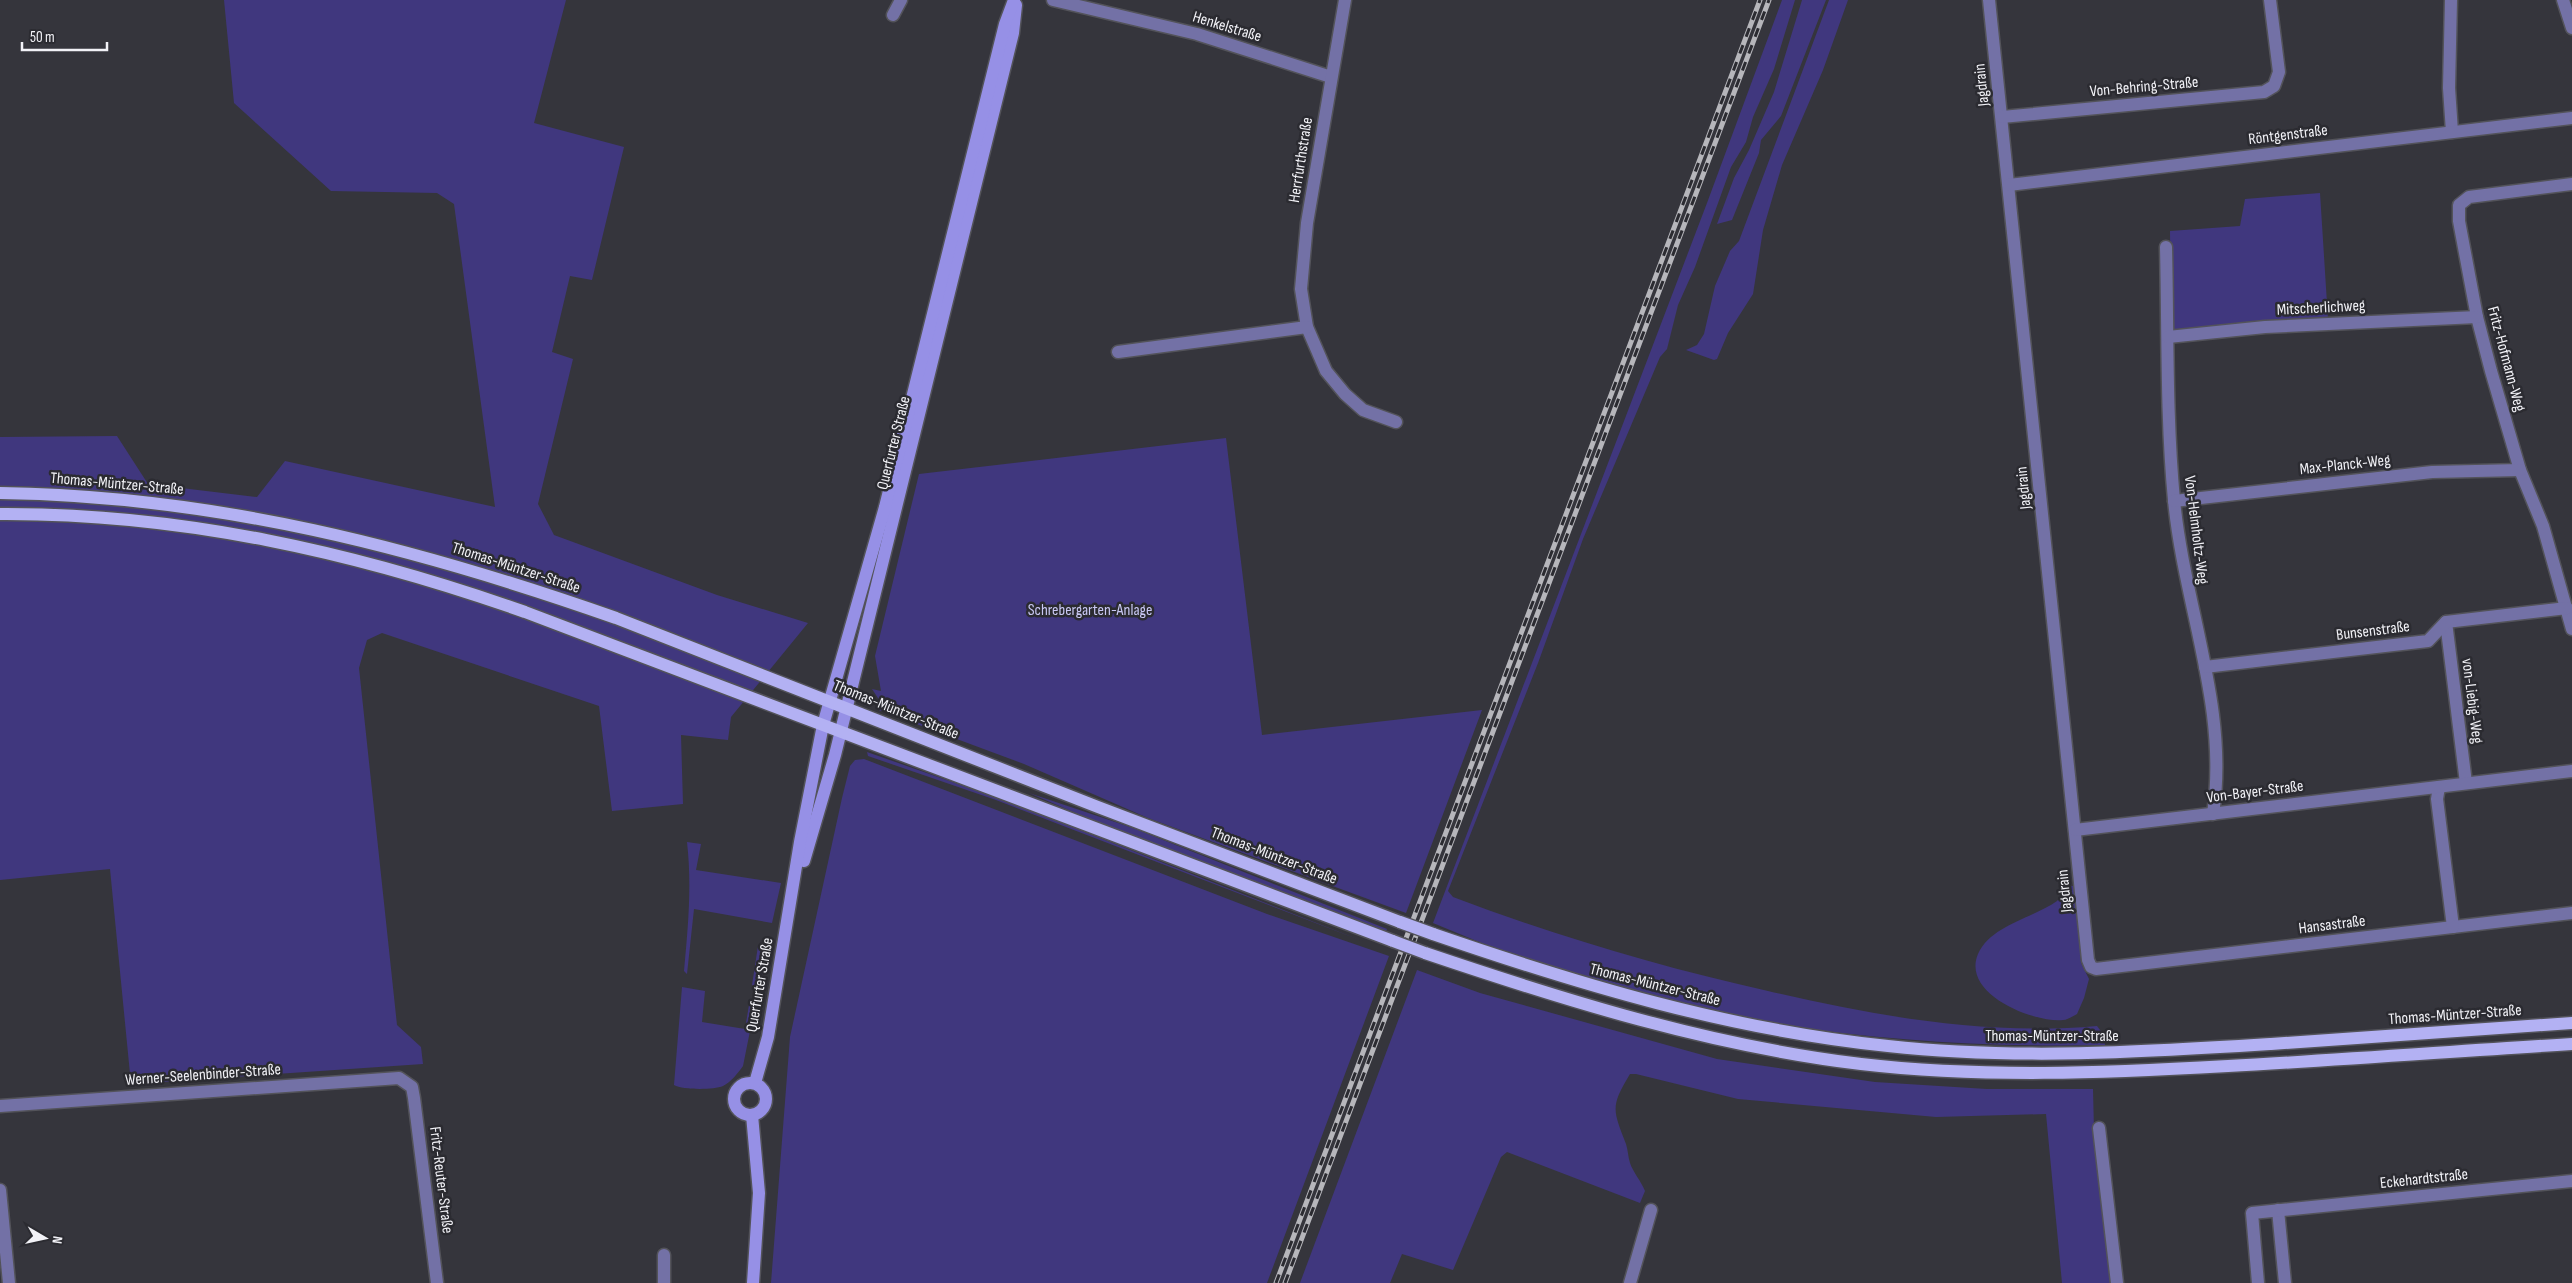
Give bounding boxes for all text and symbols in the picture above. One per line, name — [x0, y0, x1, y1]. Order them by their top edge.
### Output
street label: Henkelstraße — [1190, 8, 1264, 46]
scale bar — [22, 20, 108, 52]
text: 50 m — [30, 28, 55, 47]
street label: Jagdrain — [1970, 63, 1994, 108]
street label: Von-Behring-Straße — [2089, 73, 2199, 101]
street label: Herrfurthstraße — [1285, 116, 1317, 204]
street label: Röntgenstraße — [2247, 121, 2329, 149]
street label: Mitscherlichweg — [2276, 296, 2366, 320]
street label: Fritz-Hofmann-Weg — [2483, 304, 2529, 414]
street label: Querfurter Straße — [873, 394, 915, 492]
street label: Max-Planck-Weg — [2299, 451, 2391, 479]
street label: Jagdrain — [2012, 466, 2036, 511]
street label: Thomas-Müntzer-Straße — [50, 469, 184, 499]
street label: Von-Helmholtz-Weg — [2180, 475, 2212, 585]
street label: Thomas-Müntzer-Straße — [450, 538, 582, 598]
park label: Schrebergarten-Anlage — [1028, 601, 1152, 620]
street label: Bunsenstraße — [2335, 617, 2411, 645]
street label: von-Liebig-Weg — [2457, 657, 2487, 745]
street label: Thomas-Müntzer-Straße — [830, 676, 962, 744]
street label: Von-Bayer-Straße — [2205, 777, 2305, 807]
street label: Thomas-Müntzer-Straße — [1208, 823, 1340, 889]
street label: Jagdrain — [2053, 869, 2077, 914]
street label: Hansastraße — [2297, 911, 2367, 939]
street label: Querfurter Straße — [742, 936, 778, 1034]
street label: Thomas-Müntzer-Straße — [1588, 960, 1722, 1010]
street label: Thomas-Müntzer-Straße — [2388, 1001, 2522, 1029]
street label: Thomas-Müntzer-Straße — [1985, 1027, 2119, 1046]
street label: Werner-Seelenbinder-Straße — [125, 1060, 281, 1090]
street label: Fritz-Reuter-Straße — [425, 1126, 457, 1234]
street label: Eckehardtstraße — [2379, 1165, 2469, 1193]
north arrow — [20, 1213, 70, 1263]
text: N — [48, 1235, 66, 1245]

